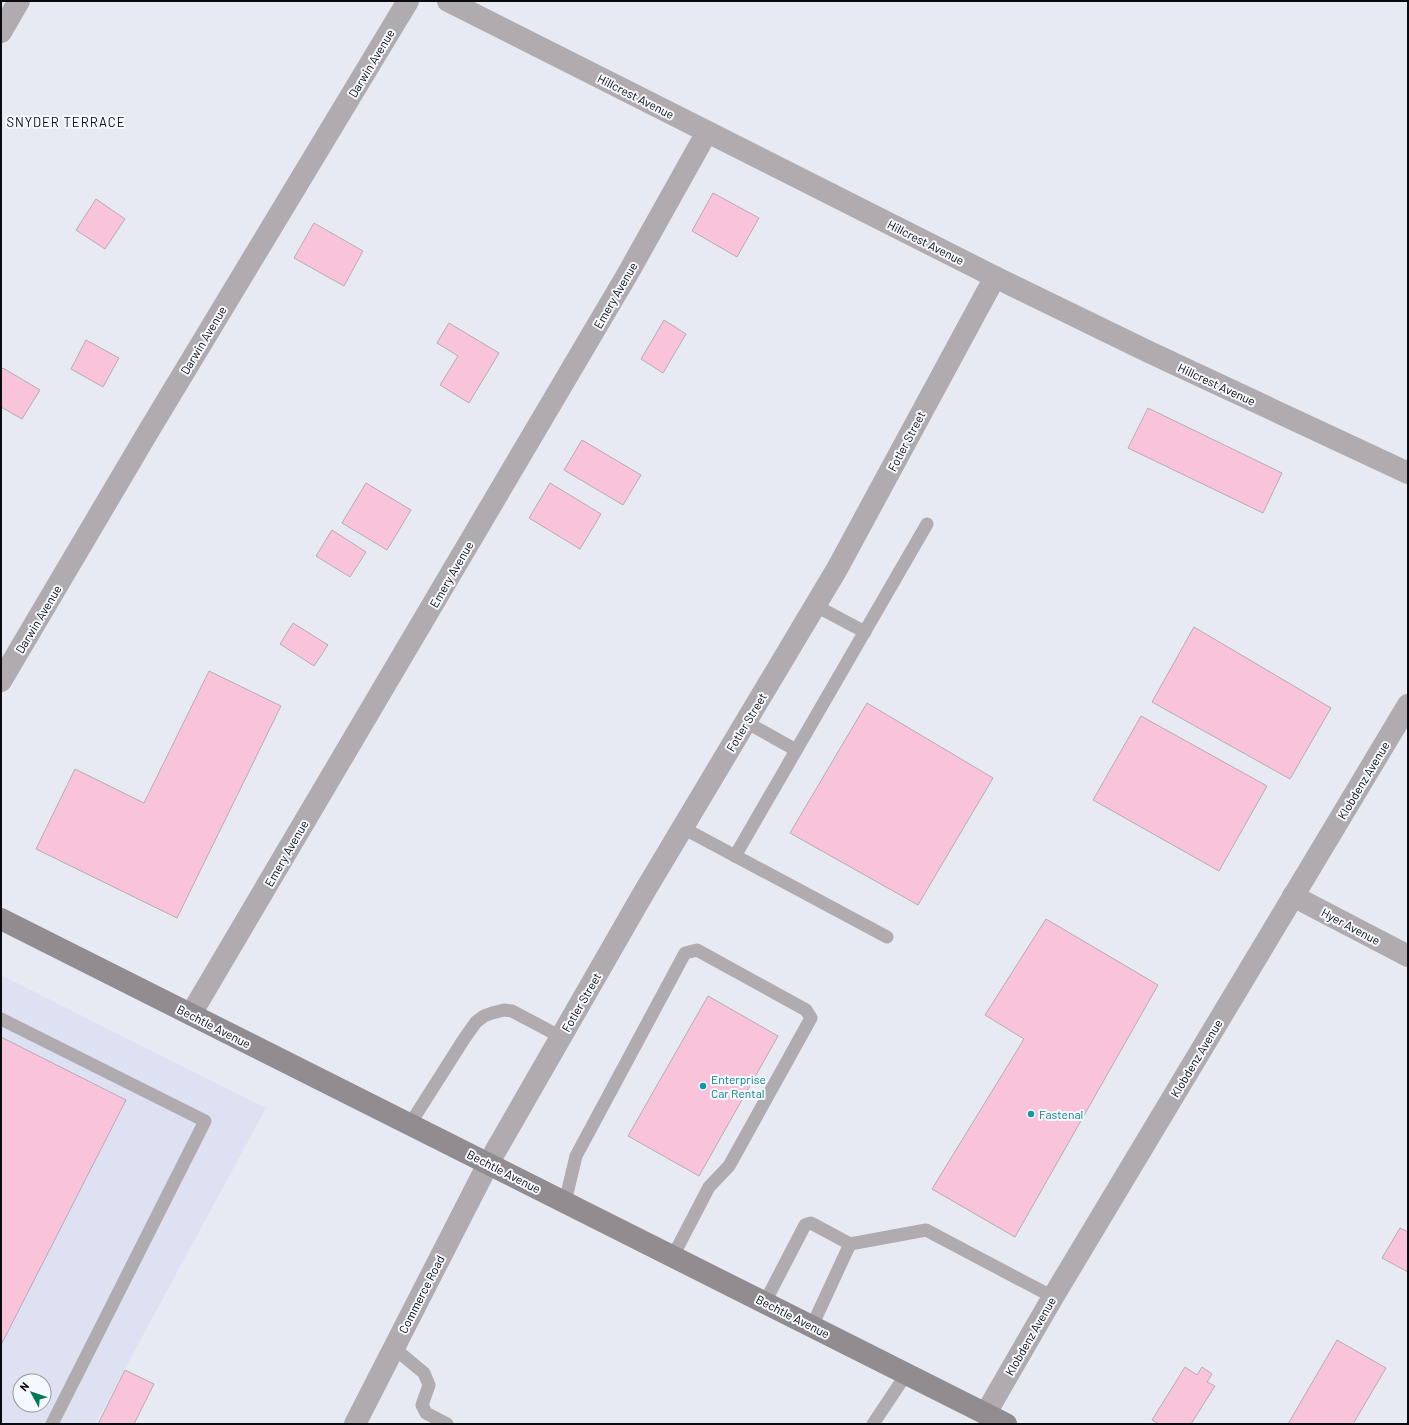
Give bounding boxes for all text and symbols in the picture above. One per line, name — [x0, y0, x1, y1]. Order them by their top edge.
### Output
street label: Darwin Avenue — [345, 26, 397, 100]
street label: Hillcrest Avenue — [595, 71, 677, 121]
district label: SNYDER TERRACE — [6, 114, 126, 130]
street label: Hillcrest Avenue — [885, 217, 967, 267]
street label: Emery Avenue — [590, 259, 640, 331]
street label: Darwin Avenue — [177, 303, 229, 377]
street label: Hillcrest Avenue — [1176, 360, 1258, 408]
street label: Fotler Street — [884, 409, 928, 473]
street label: Emery Avenue — [426, 538, 476, 610]
street label: Darwin Avenue — [12, 582, 64, 656]
street label: Fotler Street — [723, 690, 769, 754]
street label: Klobdenz Avenue — [1334, 739, 1392, 821]
street label: Emery Avenue — [261, 817, 311, 889]
street label: Hyer Avenue — [1319, 905, 1383, 947]
street label: Fotler Street — [558, 970, 604, 1034]
street label: Bechtle Avenue — [175, 1001, 253, 1051]
street label: Klobdenz Avenue — [1167, 1017, 1225, 1099]
place label: Enterprise Car Rental — [711, 1072, 766, 1100]
marker: Enterprise Car Rental — [698, 1081, 708, 1091]
place label: Fastenal — [1039, 1107, 1083, 1121]
marker: Fastenal — [1026, 1109, 1036, 1119]
street label: Bechtle Avenue — [465, 1146, 543, 1196]
street label: Commerce Road — [395, 1253, 447, 1335]
street label: Bechtle Avenue — [754, 1291, 832, 1341]
street label: Klobdenz Avenue — [1002, 1294, 1058, 1378]
north arrow — [12, 1373, 52, 1413]
text: N — [17, 1379, 31, 1393]

